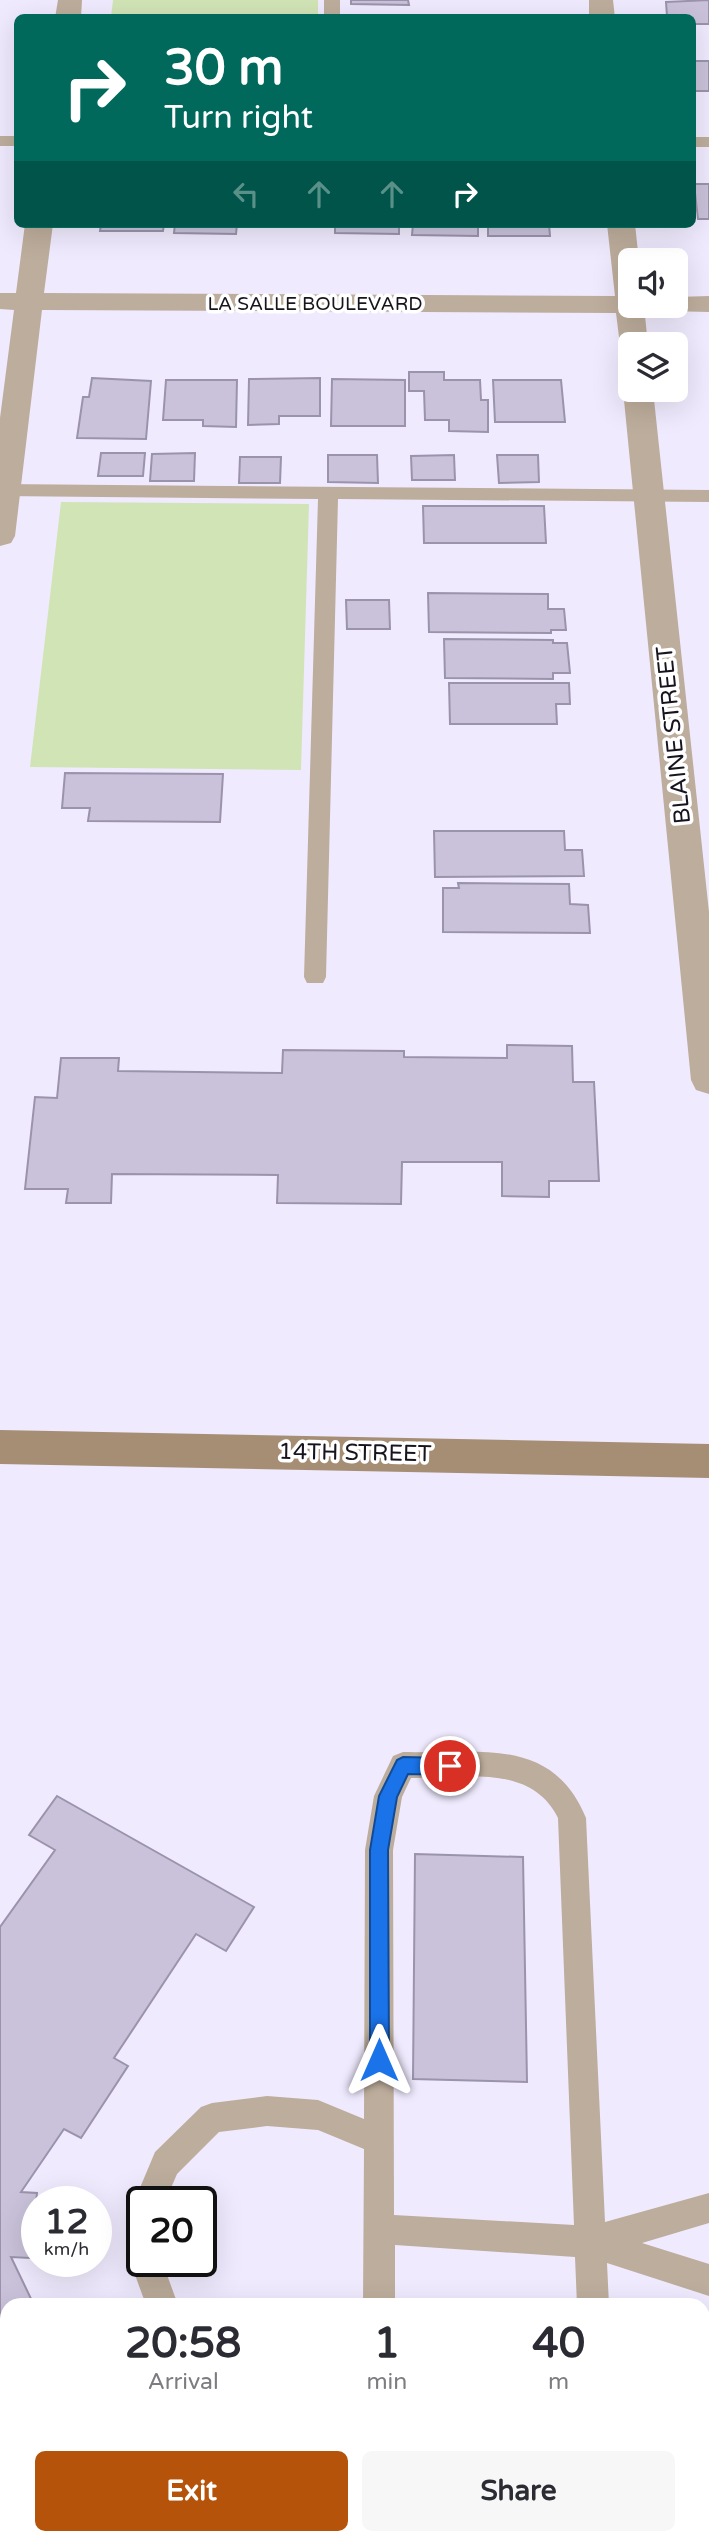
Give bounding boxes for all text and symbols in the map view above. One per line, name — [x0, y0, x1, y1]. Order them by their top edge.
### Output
text: 30 m — [164, 39, 283, 98]
icon: right — [49, 42, 140, 133]
text: Turn right — [164, 99, 313, 137]
icon: left — [227, 175, 265, 213]
icon: ahead — [300, 175, 338, 213]
icon: ahead — [373, 175, 411, 213]
icon: right — [446, 175, 484, 213]
map controls — [618, 248, 688, 402]
button: sound — [618, 248, 688, 318]
street label: LA SALLE BOULEVARD — [208, 293, 422, 315]
button: layers — [618, 332, 688, 402]
street label: BLAINE STREET — [651, 645, 697, 825]
street label: 14TH STREET — [278, 1438, 432, 1468]
pin — [420, 1736, 480, 1796]
icon: arrive — [431, 1747, 469, 1785]
position arrow — [342, 2023, 416, 2097]
speed limit sign: 20 — [126, 2186, 217, 2277]
text: 12 — [45, 2201, 88, 2243]
text: km/h — [44, 2238, 89, 2260]
text: 20:58 — [125, 2318, 241, 2369]
text: 1 — [374, 2318, 400, 2369]
text: 40 — [532, 2318, 585, 2369]
text: Arrival — [148, 2368, 219, 2396]
text: min — [366, 2368, 407, 2396]
text: m — [548, 2368, 569, 2396]
button: Exit — [35, 2451, 348, 2531]
button: Share — [362, 2451, 675, 2531]

